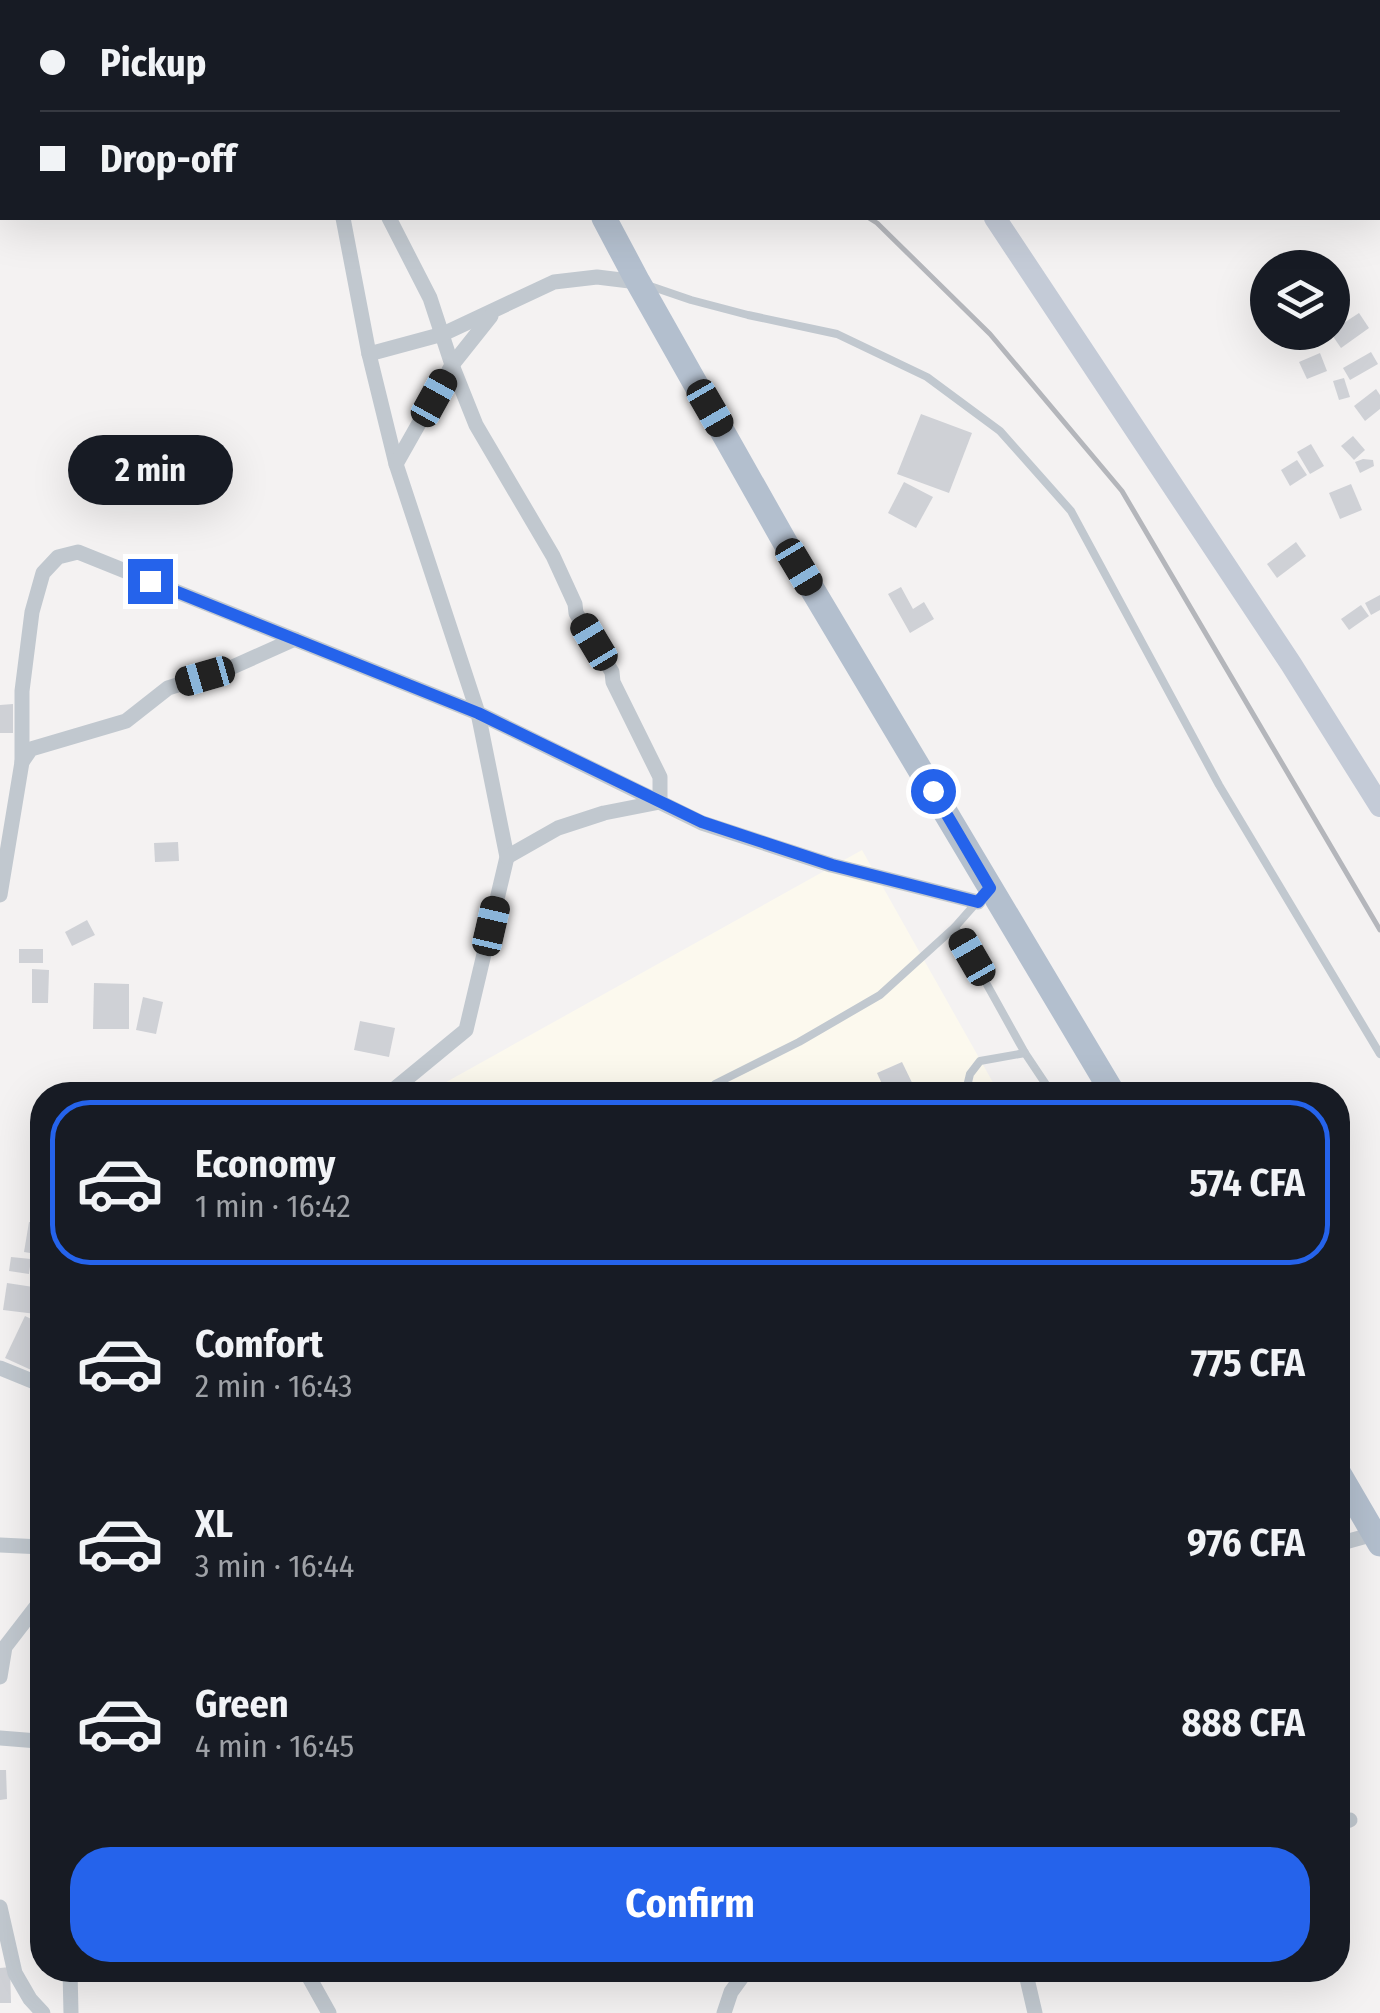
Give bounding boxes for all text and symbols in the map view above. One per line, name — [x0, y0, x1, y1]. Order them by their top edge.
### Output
text: Pickup — [100, 40, 206, 86]
text: Drop-off — [100, 136, 236, 182]
map controls — [1250, 250, 1350, 350]
button: layers — [1250, 250, 1350, 350]
car — [406, 364, 462, 432]
car — [682, 375, 738, 441]
callout: 2 min — [68, 436, 232, 506]
text: 2 min — [115, 451, 186, 489]
car — [771, 534, 827, 600]
route end — [128, 559, 173, 604]
car — [566, 609, 622, 675]
car — [172, 653, 238, 699]
route start — [911, 769, 956, 814]
car — [470, 893, 512, 959]
car — [944, 924, 1000, 990]
icon: car — [75, 1138, 165, 1228]
text: Economy — [195, 1141, 335, 1187]
text: 574 CFA — [1189, 1160, 1305, 1206]
text: 1 min · 16:42 — [195, 1187, 351, 1225]
icon: car — [75, 1318, 165, 1408]
text: Comfort — [195, 1321, 323, 1367]
text: 775 CFA — [1191, 1340, 1305, 1386]
text: 2 min · 16:43 — [195, 1367, 352, 1405]
icon: car — [75, 1498, 165, 1588]
text: XL — [195, 1501, 233, 1547]
text: 976 CFA — [1187, 1520, 1305, 1566]
text: 3 min · 16:44 — [195, 1547, 354, 1585]
icon: car — [75, 1678, 165, 1768]
text: Green — [195, 1681, 289, 1727]
text: 888 CFA — [1181, 1700, 1305, 1746]
text: 4 min · 16:45 — [195, 1727, 354, 1765]
button: Confirm — [70, 1847, 1310, 1962]

